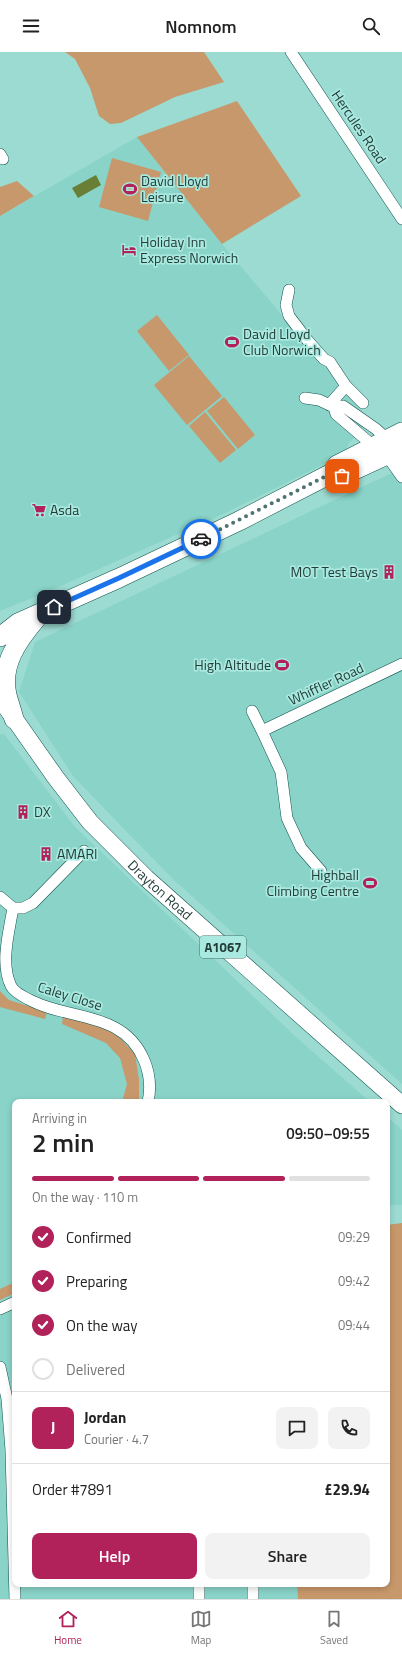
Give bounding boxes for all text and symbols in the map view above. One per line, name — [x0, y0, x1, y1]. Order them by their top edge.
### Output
text: Nomnom — [165, 13, 237, 40]
icon: menu — [20, 15, 42, 37]
icon: search — [360, 15, 382, 37]
street label: Hercules Road — [327, 86, 392, 168]
place label: David Lloyd Leisure — [141, 170, 209, 207]
sports icon: David Lloyd Leisure — [122, 181, 138, 197]
place label: Holiday Inn Express Norwich — [140, 231, 238, 268]
hotel icon: Holiday Inn Express Norwich — [121, 242, 137, 258]
place label: David Lloyd Club Norwich — [243, 323, 321, 360]
sports icon: David Lloyd Club Norwich — [224, 334, 240, 350]
pin — [325, 459, 359, 493]
icon: bag — [331, 465, 353, 487]
place label: Asda — [50, 499, 79, 520]
supermarket icon: Asda — [31, 502, 47, 518]
courier — [181, 519, 221, 559]
icon: car — [190, 528, 212, 550]
place label: MOT Test Bays — [290, 561, 378, 582]
building icon: MOT Test Bays — [381, 564, 397, 580]
pin — [37, 590, 71, 624]
icon: home — [43, 596, 65, 618]
place label: High Altitude — [194, 654, 271, 675]
sports icon: High Altitude — [274, 657, 290, 673]
street label: Whiffler Road — [285, 657, 367, 710]
place label: DX — [34, 801, 51, 822]
building icon: DX — [15, 804, 31, 820]
place label: AMARI — [57, 843, 98, 864]
building icon: AMARI — [38, 846, 54, 862]
street label: Drayton Road — [123, 855, 197, 924]
place label: Highball Climbing Centre — [266, 864, 359, 901]
sports icon: Highball Climbing Centre — [362, 875, 378, 891]
road number: A1067 — [200, 936, 246, 958]
street label: Caley Close — [35, 976, 105, 1015]
text: Arriving in — [32, 1108, 87, 1128]
text: 09:50–09:55 — [286, 1122, 370, 1145]
text: 2 min — [32, 1123, 95, 1162]
text: On the way · 110 m — [32, 1187, 138, 1207]
icon: check — [32, 1226, 54, 1248]
text: Confirmed — [66, 1226, 131, 1249]
text: 09:29 — [338, 1227, 370, 1247]
icon: check — [32, 1270, 54, 1292]
text: Preparing — [66, 1270, 127, 1293]
text: 09:42 — [338, 1271, 370, 1291]
icon: check — [32, 1314, 54, 1336]
text: On the way — [66, 1314, 138, 1337]
text: 09:44 — [338, 1315, 370, 1335]
text: Delivered — [66, 1358, 125, 1381]
text: Jordan — [84, 1406, 126, 1429]
button: chat — [276, 1407, 318, 1449]
button: phone — [328, 1407, 370, 1449]
text: J — [51, 1416, 55, 1439]
text: Courier · 4.7 — [84, 1429, 149, 1449]
text: Order #7891 — [32, 1478, 113, 1501]
text: £29.94 — [324, 1478, 370, 1501]
button: Help — [32, 1533, 197, 1579]
button: Share — [205, 1533, 370, 1579]
tab: Home — [54, 1608, 82, 1648]
tab: Map — [190, 1608, 212, 1648]
tab: Saved — [320, 1608, 348, 1648]

